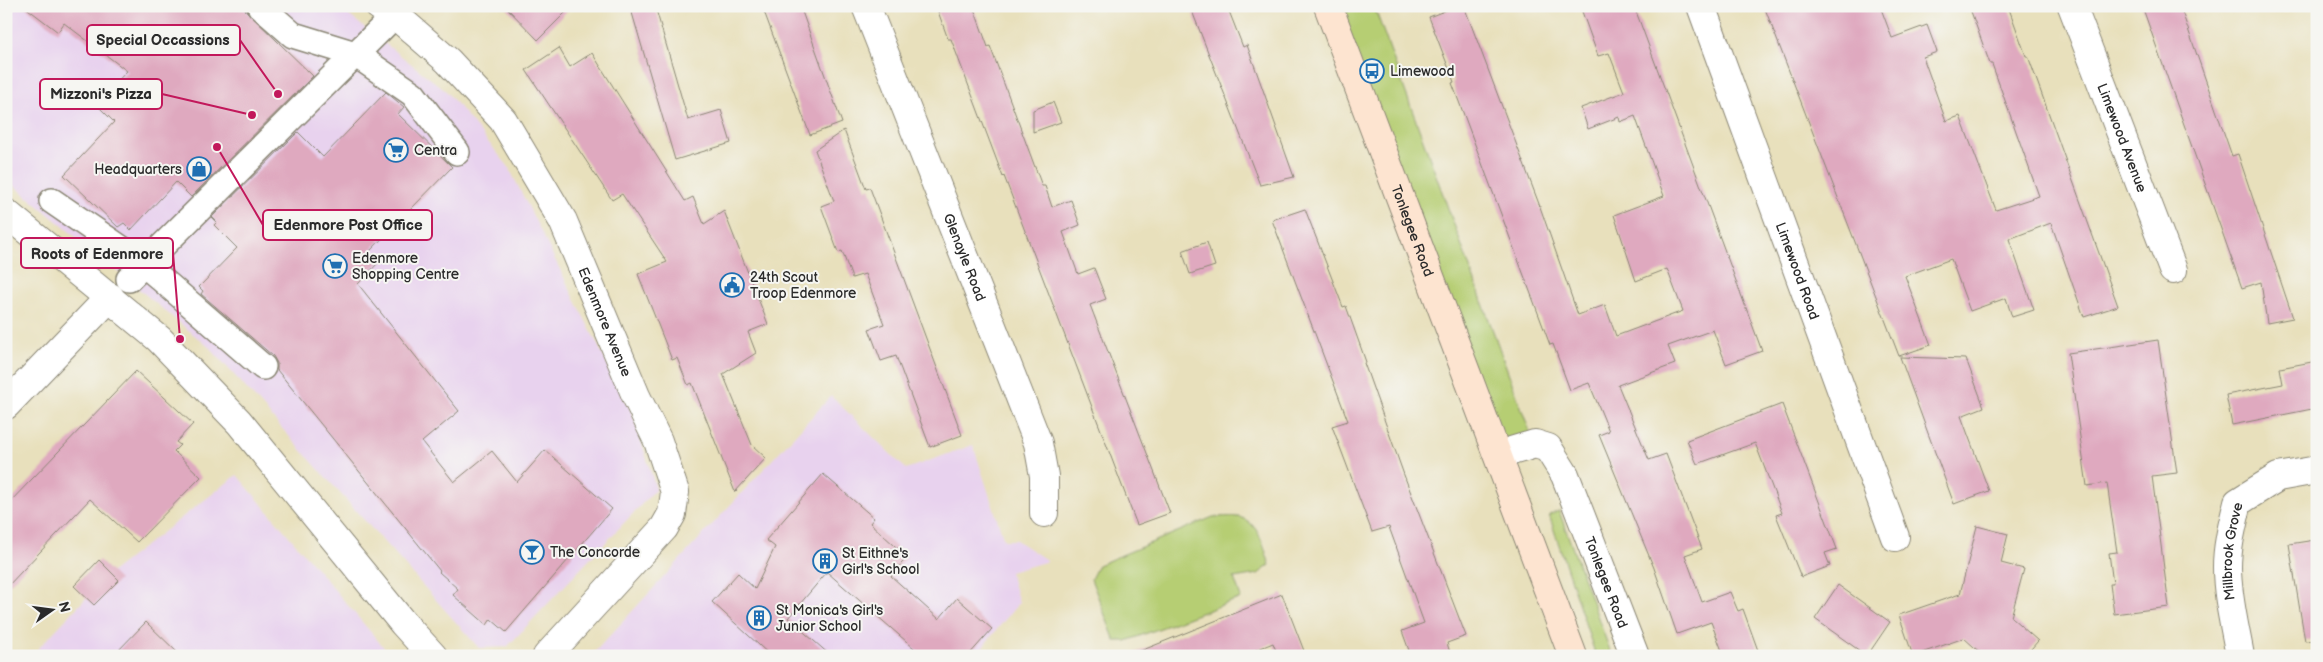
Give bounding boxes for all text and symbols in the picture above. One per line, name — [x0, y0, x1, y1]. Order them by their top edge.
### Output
callout: Special Occassions — [87, 25, 240, 55]
text: Special Occassions — [96, 31, 230, 50]
bus stop icon: Limewood — [1359, 58, 1385, 84]
place label: Limewood — [1390, 63, 1454, 80]
callout: Mizzoni's Pizza — [40, 79, 162, 109]
street label: Limewood Avenue — [2093, 81, 2150, 195]
text: Mizzoni's Pizza — [50, 85, 152, 104]
supermarket icon: Centra — [383, 137, 409, 163]
place label: Centra — [414, 142, 457, 159]
shop icon: Headquarters — [186, 156, 212, 182]
place label: Headquarters — [94, 161, 182, 178]
street label: Tonlegee Road — [1387, 183, 1437, 279]
callout: Edenmore Post Office — [263, 210, 432, 240]
street label: Glenayle Road — [939, 211, 989, 304]
text: Edenmore Post Office — [273, 216, 423, 235]
street label: Limewood Road — [1772, 220, 1823, 322]
callout: Roots of Edenmore — [21, 238, 173, 268]
text: Roots of Edenmore — [31, 245, 164, 264]
place label: Edenmore Shopping Centre — [352, 250, 459, 283]
supermarket icon: Edenmore Shopping Centre — [322, 253, 348, 279]
street label: Edenmore Avenue — [574, 265, 635, 379]
place label: 24th Scout Troop Edenmore — [750, 269, 856, 302]
public building icon: 24th Scout Troop Edenmore — [719, 272, 745, 298]
street label: Millbrook Grove — [2219, 501, 2247, 601]
street label: Tonlegee Road — [1581, 534, 1631, 630]
bar icon: The Concorde — [519, 539, 545, 565]
place label: The Concorde — [550, 544, 640, 561]
place label: St Eithne's Girl's School — [842, 545, 919, 578]
building icon: St Eithne's Girl's School — [812, 548, 838, 574]
north arrow — [28, 584, 78, 634]
text: N — [55, 600, 74, 614]
place label: St Monica's Girl's Junior School — [776, 602, 883, 635]
building icon: St Monica's Girl's Junior School — [746, 605, 772, 631]

